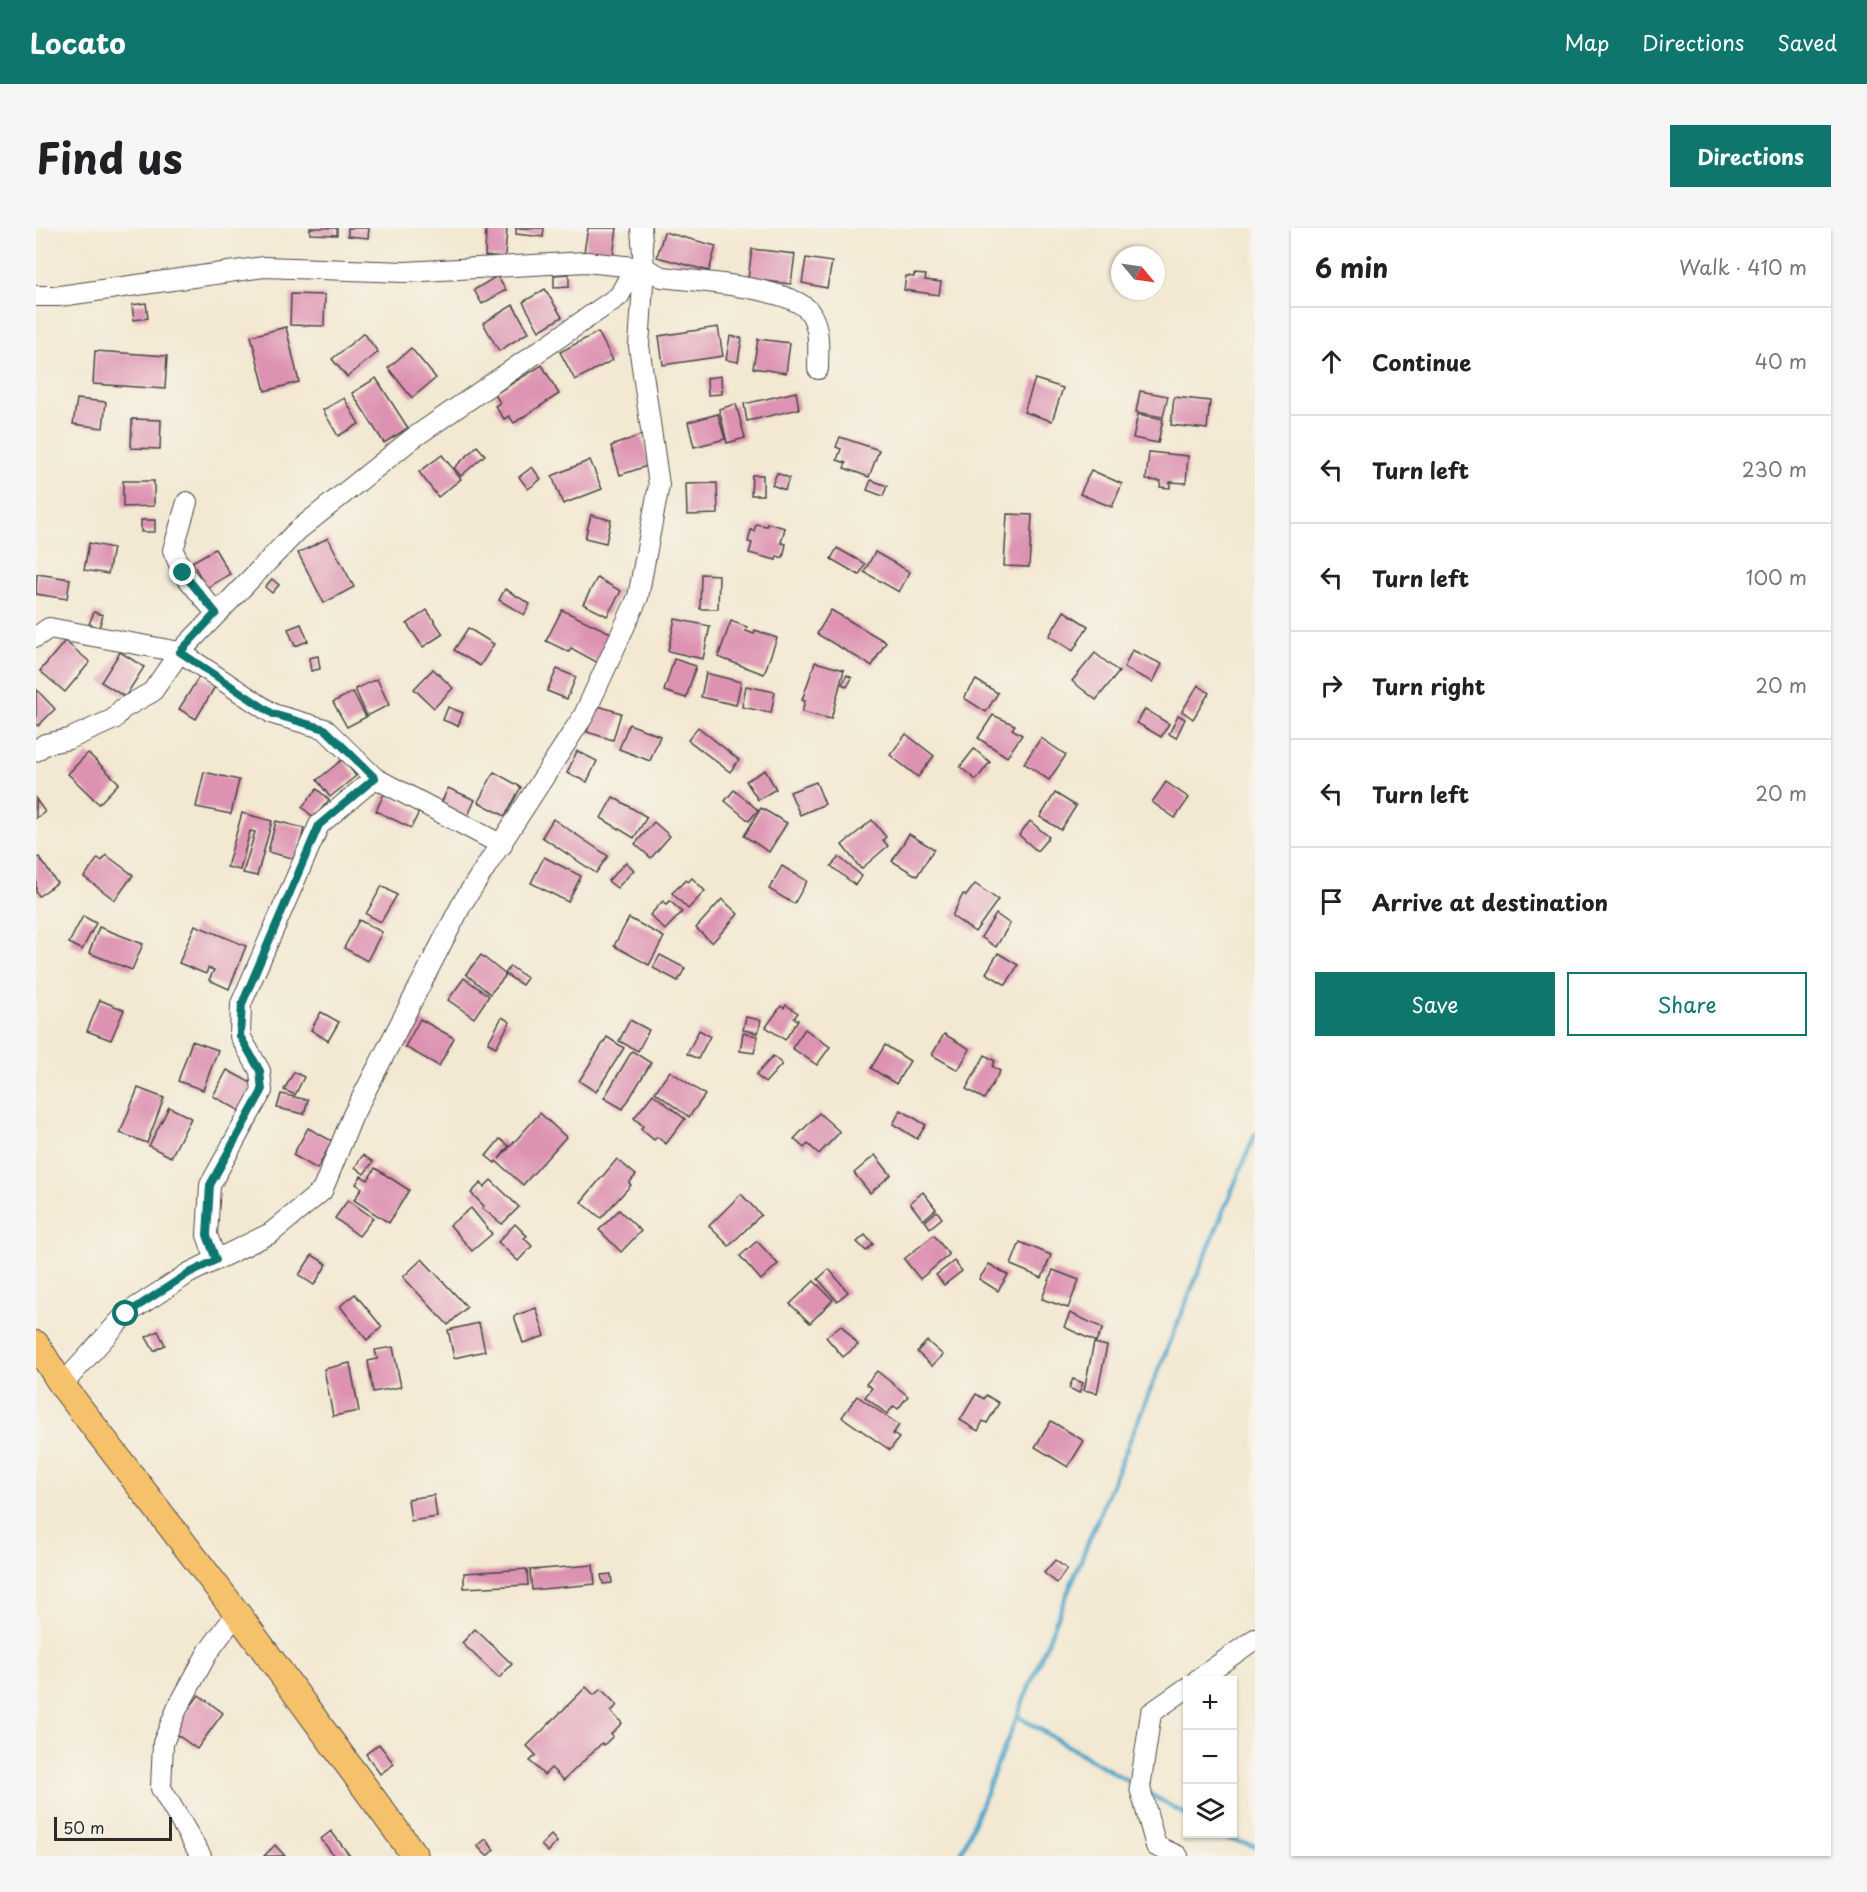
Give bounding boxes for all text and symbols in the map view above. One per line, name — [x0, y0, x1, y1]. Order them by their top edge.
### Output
text: Locato — [30, 21, 126, 64]
text: Map — [1564, 26, 1609, 58]
text: Directions — [1642, 26, 1744, 58]
text: Saved — [1777, 26, 1837, 58]
text: Find us — [36, 125, 183, 188]
button: Directions — [1670, 125, 1831, 187]
north arrow — [1111, 246, 1165, 300]
text: 6 min — [1315, 248, 1388, 287]
text: Walk · 410 m — [1679, 252, 1807, 282]
icon: ahead — [1315, 345, 1348, 378]
text: Continue — [1372, 345, 1471, 378]
text: 40 m — [1755, 346, 1807, 376]
icon: left — [1315, 453, 1348, 486]
text: Turn left — [1372, 453, 1469, 486]
text: 230 m — [1742, 454, 1807, 484]
route end — [169, 559, 195, 585]
icon: left — [1315, 561, 1348, 594]
text: Turn left — [1372, 561, 1469, 594]
text: 100 m — [1746, 562, 1807, 592]
icon: right — [1315, 669, 1348, 702]
text: Turn right — [1372, 669, 1485, 702]
text: 20 m — [1755, 670, 1807, 700]
icon: left — [1315, 777, 1348, 810]
text: Turn left — [1372, 777, 1469, 810]
text: 20 m — [1755, 778, 1807, 808]
icon: arrive — [1315, 885, 1348, 918]
text: Arrive at destination — [1372, 885, 1608, 918]
button: Save — [1315, 972, 1555, 1036]
button: Share — [1567, 972, 1807, 1036]
route start — [112, 1300, 138, 1326]
map controls — [1183, 1676, 1237, 1838]
button: + — [1183, 1676, 1237, 1730]
button: − — [1183, 1730, 1237, 1784]
button: layers — [1183, 1784, 1237, 1838]
scale bar — [54, 1814, 172, 1842]
text: 50 m — [63, 1815, 104, 1839]

